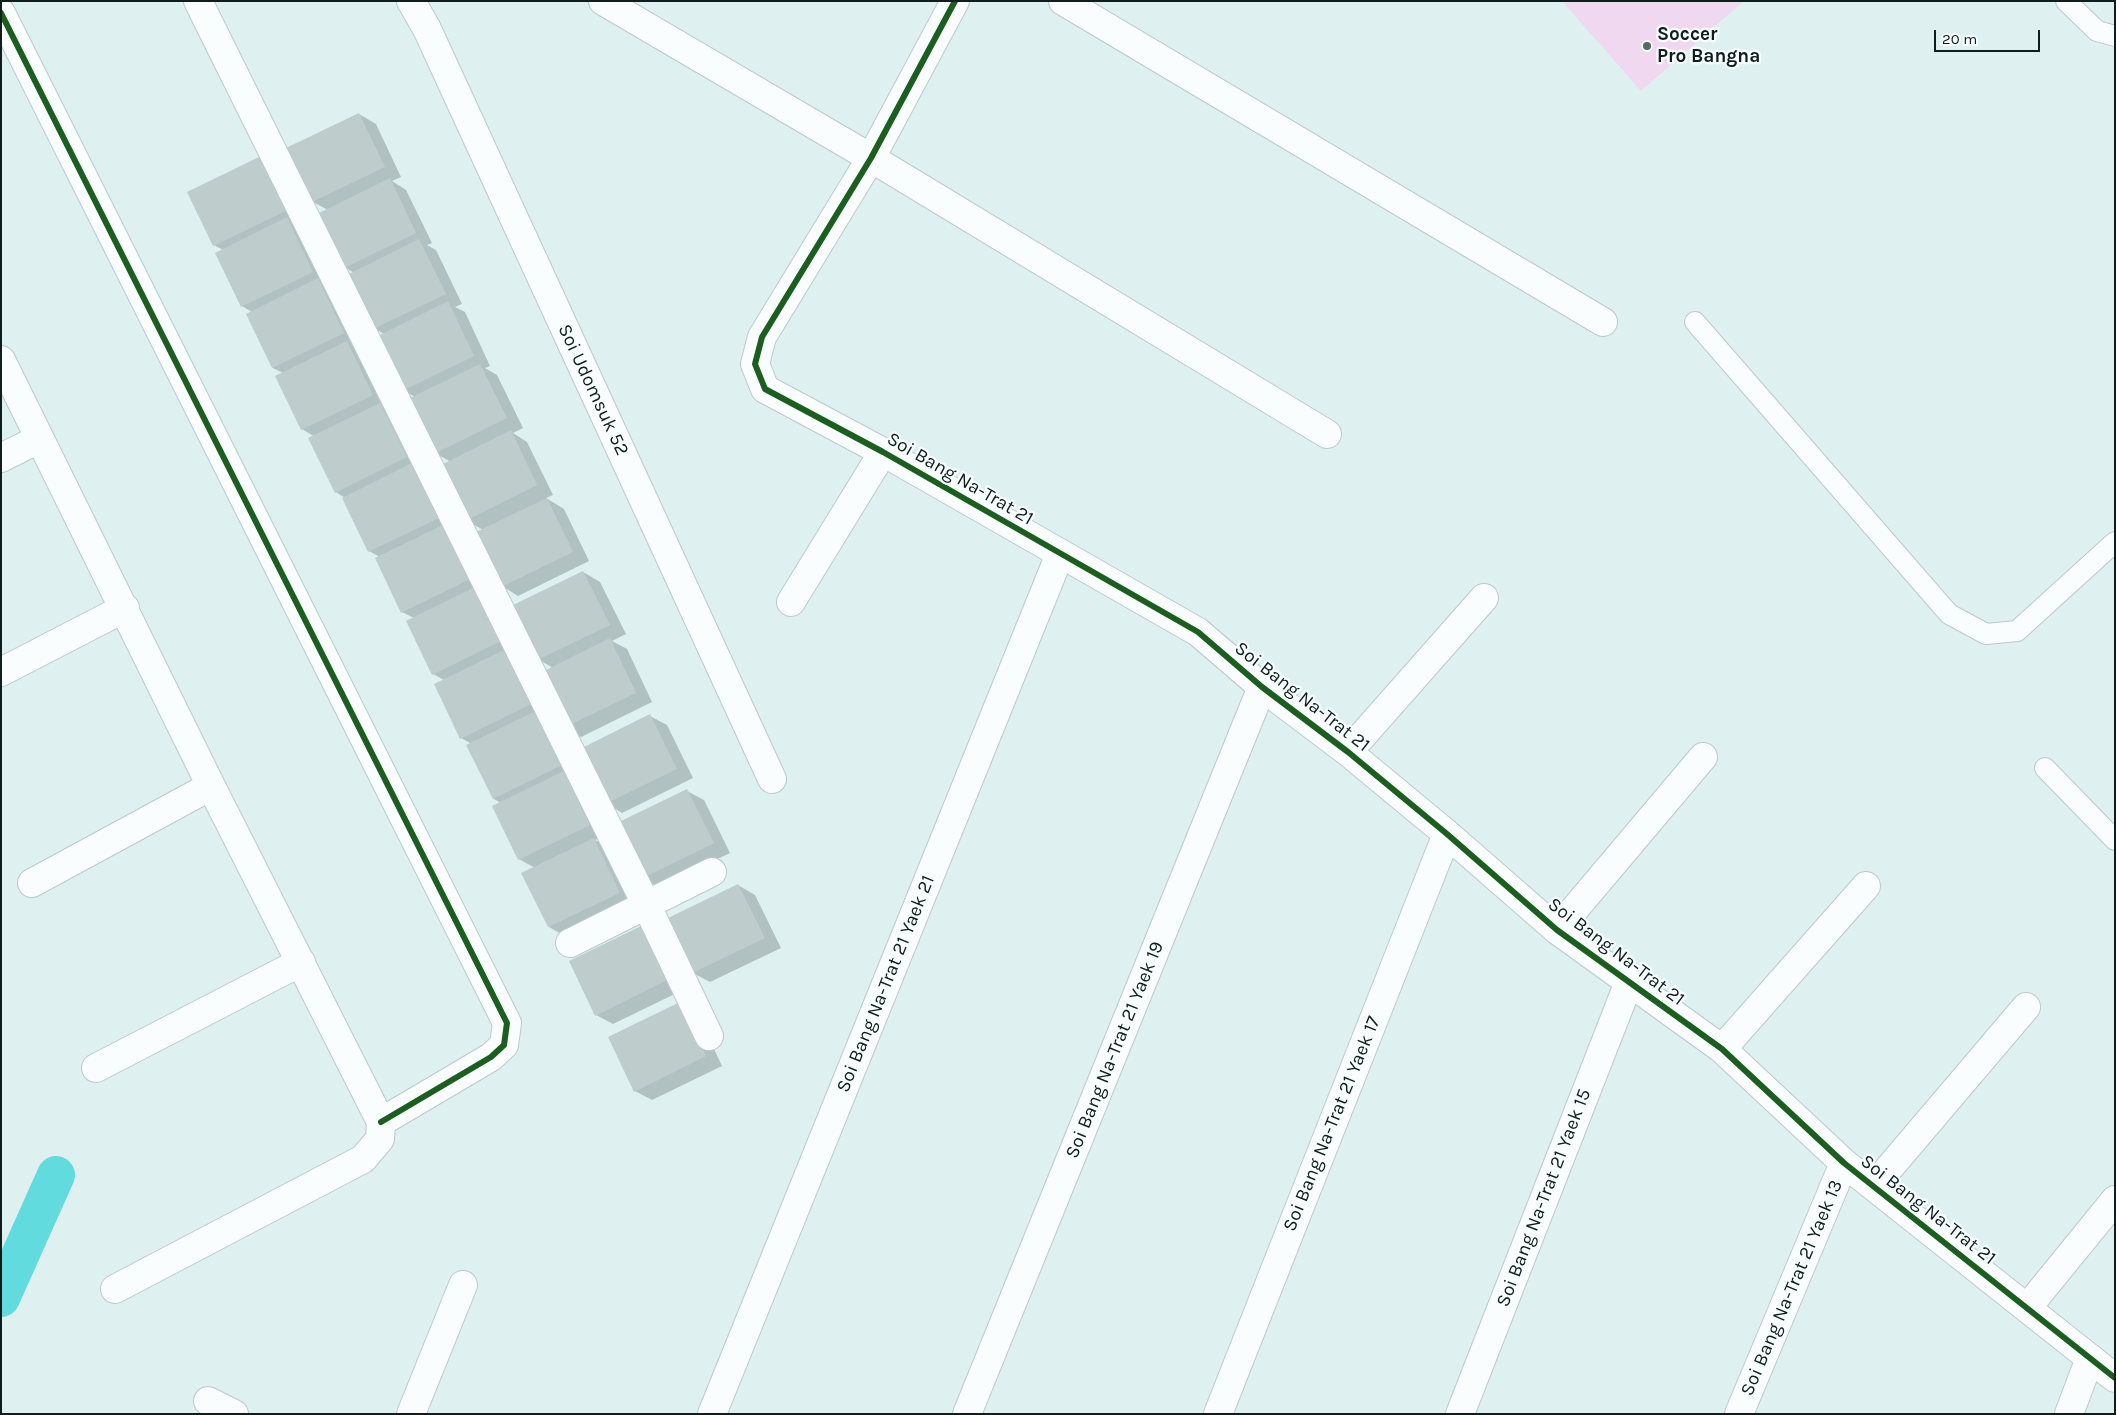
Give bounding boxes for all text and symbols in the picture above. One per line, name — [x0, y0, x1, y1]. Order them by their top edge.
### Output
scale bar — [1936, 20, 2042, 52]
place label: Soccer Pro Bangna — [1657, 24, 1760, 68]
text: 20 m — [1942, 30, 1977, 48]
marker: Soccer Pro Bangna — [1641, 40, 1653, 52]
street label: Soi Udomsuk 52 — [553, 321, 633, 459]
street label: Soi Bang Na-Trat 21 — [883, 428, 1037, 530]
street label: Soi Bang Na-Trat 21 — [1230, 637, 1374, 757]
street label: Soi Bang Na-Trat 21 Yaek 21 — [832, 872, 940, 1096]
street label: Soi Bang Na-Trat 21 — [1543, 893, 1689, 1011]
street label: Soi Bang Na-Trat 21 Yaek 19 — [1061, 938, 1169, 1162]
street label: Soi Bang Na-Trat 21 Yaek 17 — [1278, 1013, 1386, 1235]
street label: Soi Bang Na-Trat 21 Yaek 15 — [1492, 1086, 1596, 1310]
street label: Soi Bang Na-Trat 21 — [1856, 1150, 2000, 1270]
street label: Soi Bang Na-Trat 21 Yaek 13 — [1736, 1177, 1848, 1399]

